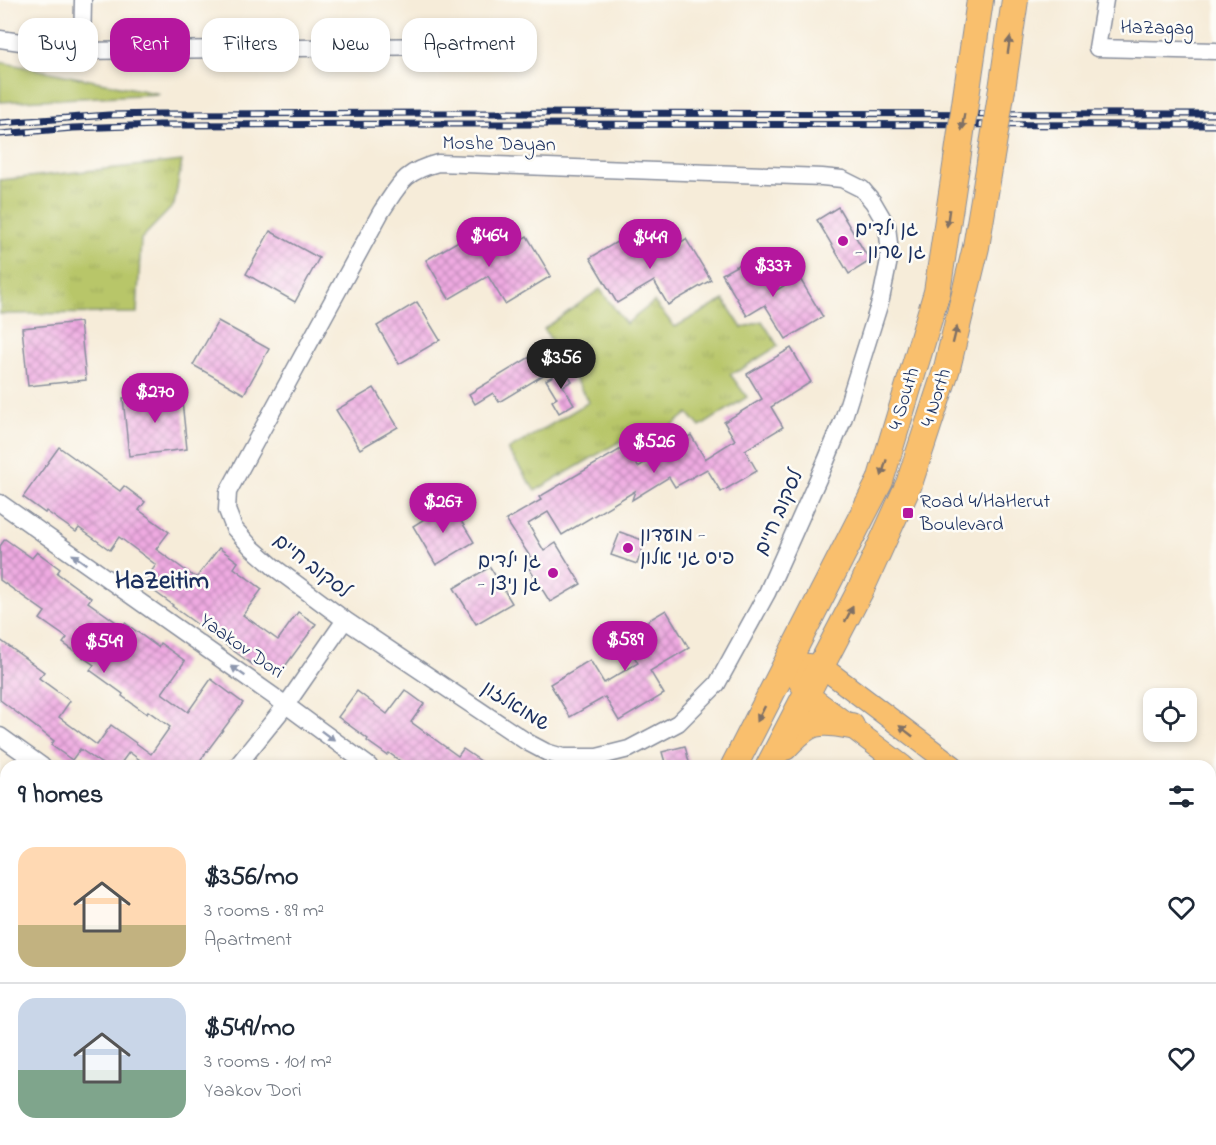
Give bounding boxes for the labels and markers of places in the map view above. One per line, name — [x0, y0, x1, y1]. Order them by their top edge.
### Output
place label: גן ילדים - גן שרון — [855, 216, 926, 268]
pin: $464 — [453, 217, 525, 268]
pin: $449 — [614, 219, 686, 270]
marker: גן ילדים - גן שרון — [836, 234, 850, 248]
pin: $337 — [737, 247, 809, 298]
pin: $356 — [525, 339, 597, 390]
pin: $270 — [119, 373, 191, 424]
pin: $526 — [618, 423, 690, 474]
pin: $267 — [407, 483, 479, 534]
place label: Road 4/HaHerut Boulevard — [919, 488, 1051, 540]
marker: Road 4/HaHerut Boulevard — [901, 506, 915, 520]
place label: מועדון - פיס גני אלון — [640, 522, 734, 574]
marker: מועדון - פיס גני אלון — [621, 541, 635, 555]
place label: גן ילדים - גן ניצן — [478, 548, 541, 600]
marker: גן ילדים - גן ניצן — [546, 566, 560, 580]
pin: $589 — [589, 621, 661, 672]
pin: $549 — [68, 623, 140, 674]

